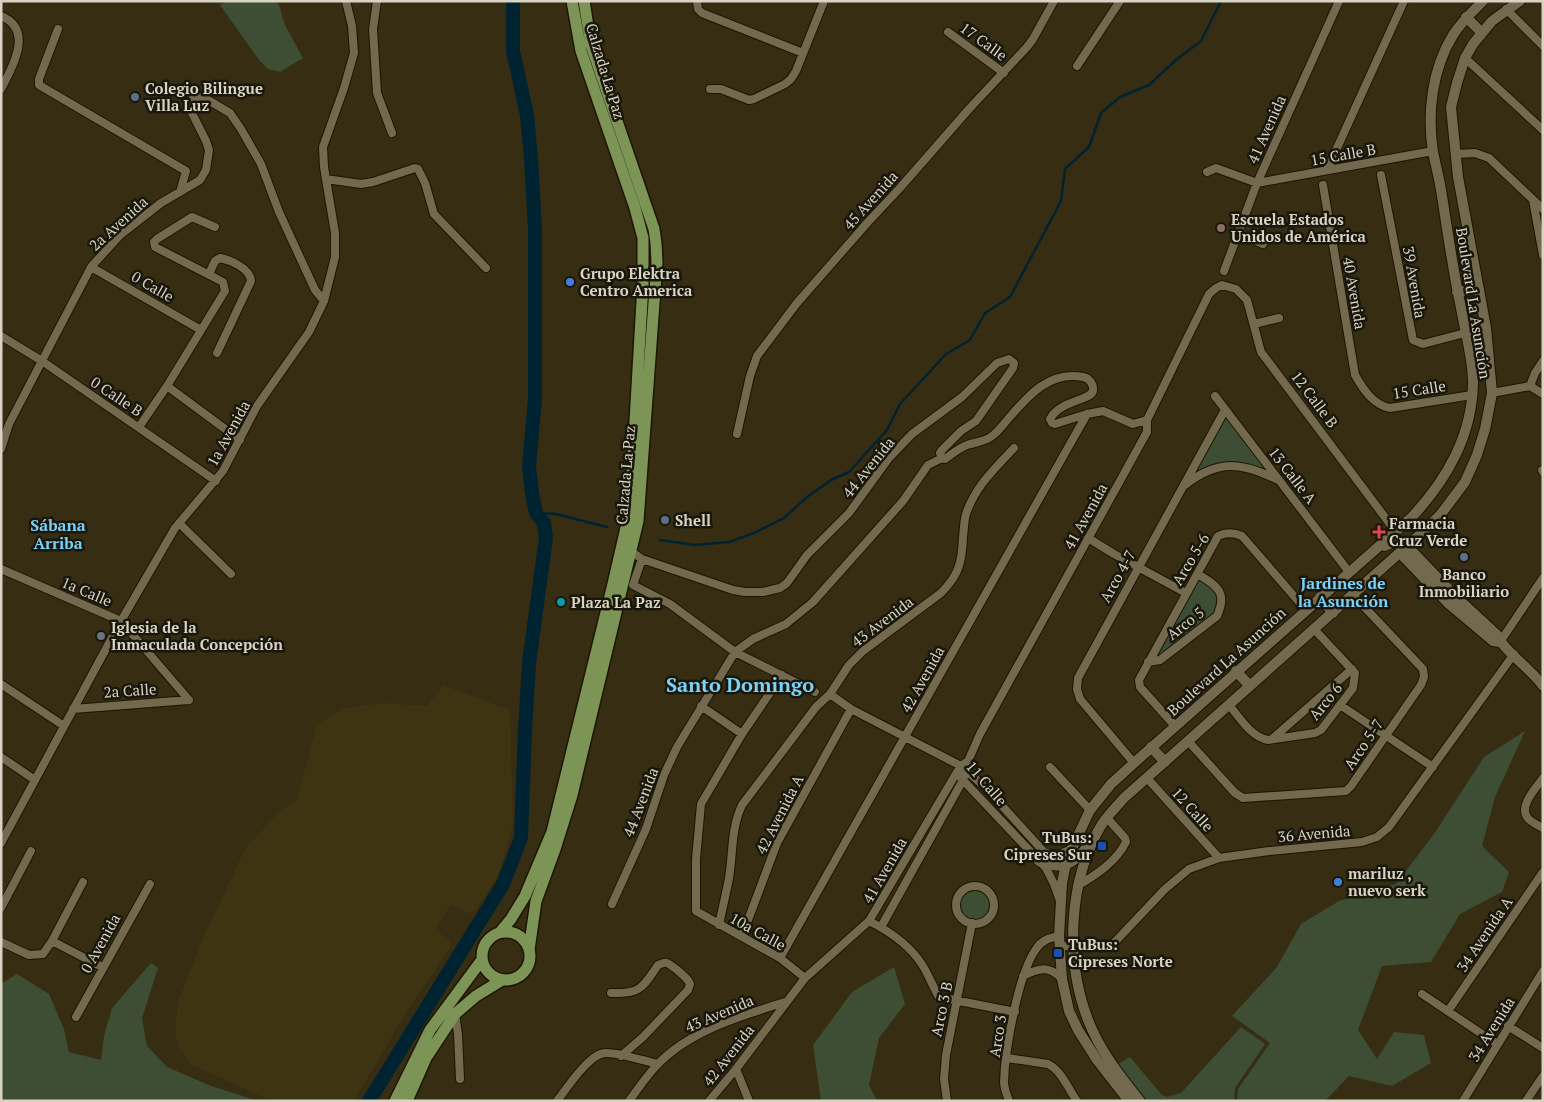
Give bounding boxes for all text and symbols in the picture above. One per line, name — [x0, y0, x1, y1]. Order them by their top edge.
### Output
street label: 17 Calle — [956, 17, 1012, 65]
street label: Calzada La Paz — [582, 21, 630, 121]
place label: Colegio Bilingue Villa Luz — [145, 78, 263, 115]
marker: Colegio Bilingue Villa Luz — [129, 91, 141, 103]
street label: 41 Avenida — [1242, 91, 1290, 166]
street label: 15 Calle B — [1309, 138, 1377, 170]
street label: 45 Avenida — [838, 166, 902, 234]
street label: 2a Avenida — [84, 191, 152, 255]
place label: Escuela Estados Unidos de América — [1231, 209, 1367, 246]
marker: Escuela Estados Unidos de América — [1215, 222, 1227, 234]
street label: Boulevard La Asunción — [1452, 226, 1496, 380]
street label: 39 Avenida — [1399, 244, 1431, 320]
street label: 40 Avenida — [1339, 255, 1371, 331]
place label: Grupo Elektra Centro America — [580, 263, 693, 300]
street label: 0 Calle — [128, 266, 178, 306]
marker: Grupo Elektra Centro America — [564, 276, 576, 288]
street label: 12 Calle B — [1287, 366, 1343, 432]
street label: 0 Calle B — [87, 371, 147, 421]
street label: 15 Calle — [1391, 375, 1447, 403]
street label: 1a Avenida — [202, 396, 254, 469]
street label: Calzada La Paz — [611, 425, 639, 525]
street label: 44 Avenida — [837, 432, 899, 502]
street label: 13 Calle A — [1264, 442, 1322, 508]
street label: 41 Avenida — [1059, 479, 1112, 553]
place label: Shell — [675, 510, 711, 530]
place label: Farmacia Cruz Verde — [1389, 513, 1467, 550]
district label: Sábana Arriba — [30, 514, 86, 554]
marker: Shell — [659, 514, 671, 526]
marker: Farmacia Cruz Verde — [1373, 526, 1385, 538]
street label: Arco 5-6 — [1167, 529, 1213, 589]
street label: Arco 4-7 — [1094, 546, 1140, 606]
marker: Banco Inmobiliario — [1458, 551, 1470, 563]
place label: Banco Inmobiliario — [1419, 564, 1509, 601]
street label: 1a Calle — [59, 571, 115, 611]
district label: Jardines de la Asunción — [1298, 572, 1389, 612]
street label: 43 Avenida — [847, 591, 917, 651]
place label: Plaza La Paz — [571, 592, 661, 612]
marker: Plaza La Paz — [555, 596, 567, 608]
street label: Arco 5 — [1162, 602, 1208, 644]
street label: Boulevard La Asunción — [1162, 602, 1290, 720]
place label: Iglesia de la Inmaculada Concepción — [111, 617, 283, 654]
marker: Iglesia de la Inmaculada Concepción — [95, 630, 107, 642]
street label: 42 Avenida — [896, 642, 949, 716]
district label: Santo Domingo — [666, 671, 814, 698]
street label: 2a Calle — [103, 678, 157, 702]
street label: Arco 6 — [1304, 678, 1346, 724]
street label: Arco 5-7 — [1339, 715, 1387, 773]
street label: 11 Calle — [962, 756, 1012, 810]
street label: 44 Avenida — [618, 764, 663, 840]
street label: 42 Avenida A — [750, 770, 808, 857]
street label: 12 Calle — [1168, 782, 1218, 836]
street label: 36 Avenida — [1277, 820, 1352, 846]
place label: TuBus: Cipreses Sur — [1004, 827, 1093, 864]
street label: 41 Avenida — [857, 833, 911, 906]
marker: TuBus: Cipreses Sur — [1096, 840, 1108, 852]
place label: mariluz , nuevo serk — [1348, 863, 1426, 900]
marker: mariluz , nuevo serk — [1332, 876, 1344, 888]
street label: 34 Avenida A — [1452, 892, 1517, 975]
street label: 10a Calle — [726, 907, 790, 955]
street label: 0 Avenida — [76, 909, 125, 976]
place label: TuBus: Cipreses Norte — [1068, 934, 1173, 971]
marker: TuBus: Cipreses Norte — [1052, 947, 1064, 959]
street label: Arco 3 B — [925, 980, 957, 1038]
street label: 43 Avenida — [682, 989, 757, 1036]
street label: 34 Avenida — [1463, 993, 1519, 1065]
street label: Arco 3 — [984, 1013, 1010, 1059]
street label: 42 Avenida — [698, 1020, 759, 1090]

